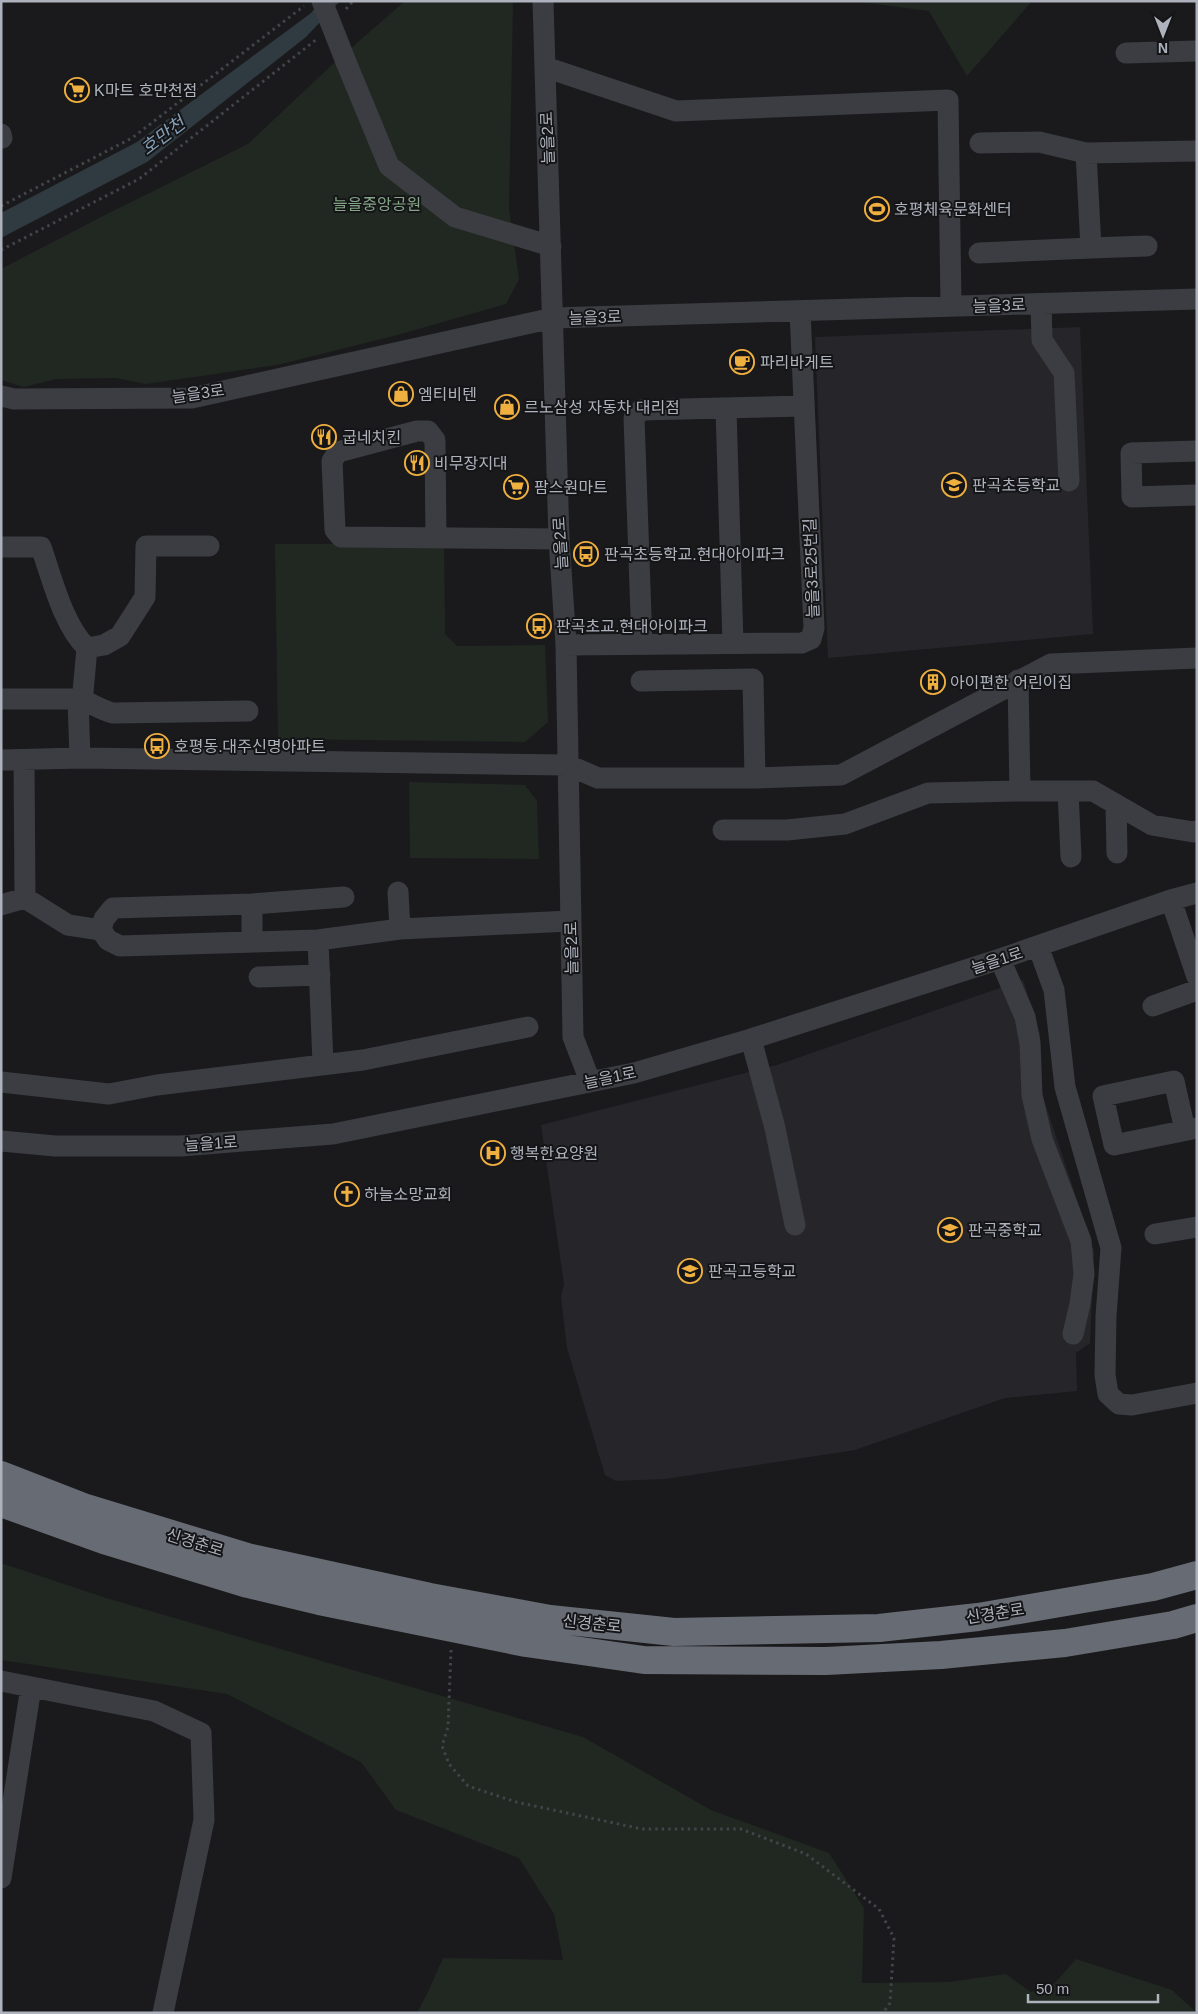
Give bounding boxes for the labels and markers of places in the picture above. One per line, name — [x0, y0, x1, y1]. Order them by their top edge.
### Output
supermarket icon: K마트 호만천점 — [64, 77, 90, 103]
place label: K마트 호만천점 — [94, 82, 197, 99]
sports icon: 호평체육문화센터 — [864, 196, 890, 222]
place label: 호평체육문화센터 — [894, 201, 1012, 218]
cafe icon: 파리바게트 — [729, 349, 755, 375]
place label: 파리바게트 — [760, 354, 834, 371]
shop icon: 엠티비텐 — [388, 381, 414, 407]
place label: 엠티비텐 — [418, 386, 477, 403]
shop icon: 르노삼성 자동차 대리점 — [494, 394, 520, 420]
place label: 르노삼성 자동차 대리점 — [524, 399, 680, 416]
restaurant icon: 굽네치킨 — [311, 424, 337, 450]
place label: 굽네치킨 — [342, 429, 401, 446]
restaurant icon: 비무장지대 — [404, 450, 430, 476]
place label: 비무장지대 — [434, 455, 508, 472]
school or university icon: 판곡초등학교 — [941, 472, 967, 498]
supermarket icon: 팜스원마트 — [503, 474, 529, 500]
place label: 판곡초등학교 — [972, 477, 1060, 494]
place label: 팜스원마트 — [534, 479, 608, 496]
bus stop icon: 판곡초등학교.현대아이파크 — [573, 541, 599, 567]
place label: 판곡초등학교.현대아이파크 — [604, 546, 785, 563]
bus stop icon: 판곡초교.현대아이파크 — [526, 613, 552, 639]
place label: 판곡초교.현대아이파크 — [556, 618, 708, 635]
building icon: 아이편한 어린이집 — [920, 669, 946, 695]
place label: 아이편한 어린이집 — [950, 674, 1072, 691]
bus stop icon: 호평동.대주신명아파트 — [144, 733, 170, 759]
place label: 호평동.대주신명아파트 — [174, 738, 326, 755]
hospital icon: 행복한요양원 — [480, 1140, 506, 1166]
place label: 행복한요양원 — [510, 1145, 598, 1162]
church icon: 하늘소망교회 — [334, 1181, 360, 1207]
place label: 하늘소망교회 — [364, 1186, 452, 1203]
school or university icon: 판곡중학교 — [937, 1217, 963, 1243]
place label: 판곡중학교 — [968, 1222, 1042, 1239]
school or university icon: 판곡고등학교 — [677, 1258, 703, 1284]
place label: 판곡고등학교 — [708, 1263, 796, 1280]

